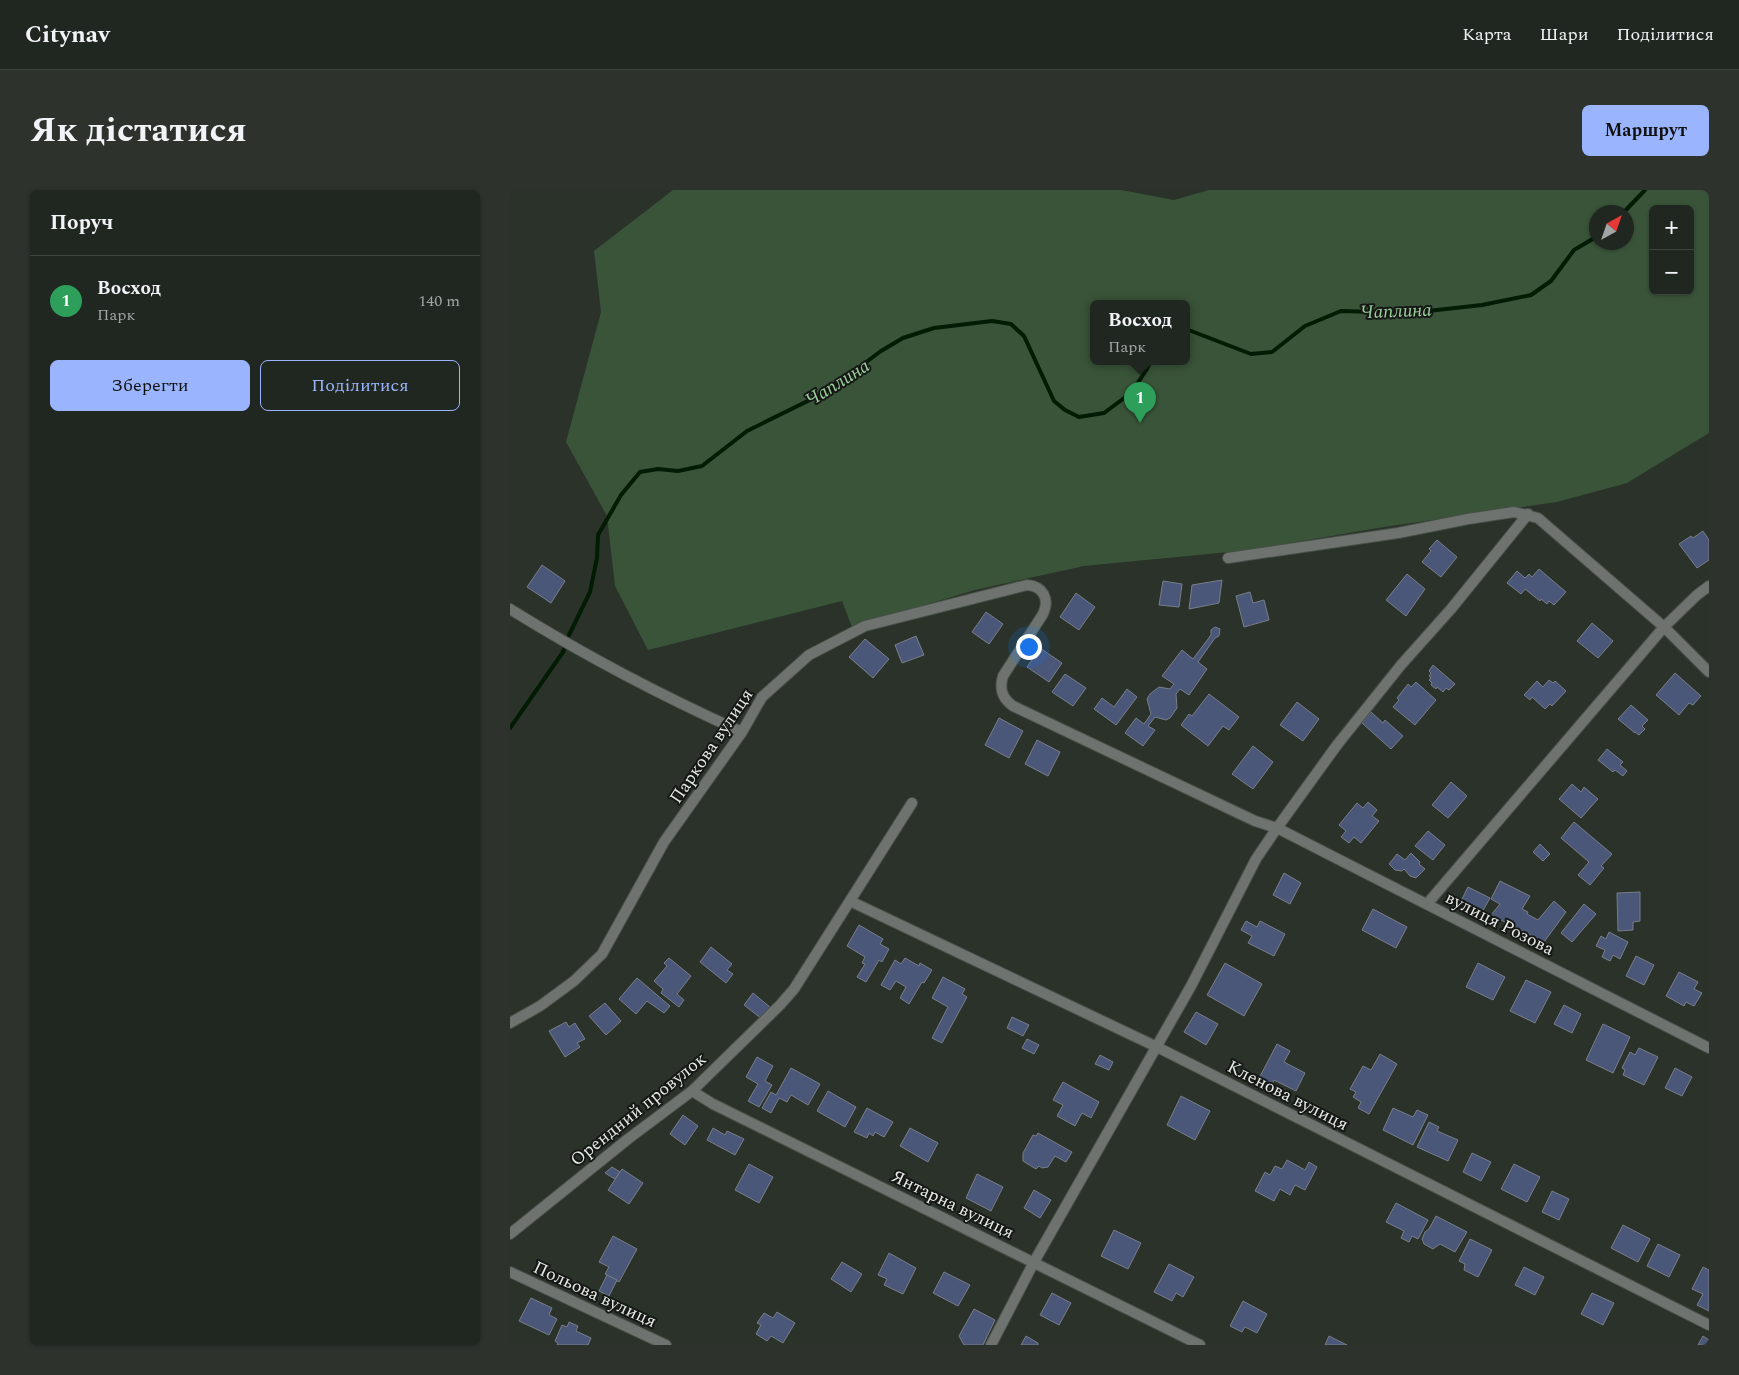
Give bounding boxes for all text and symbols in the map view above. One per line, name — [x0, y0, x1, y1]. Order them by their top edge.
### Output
text: Citynav — [25, 17, 110, 53]
text: Карта — [1462, 21, 1512, 48]
text: Шари — [1540, 21, 1588, 48]
text: Поділитися — [1616, 21, 1714, 48]
text: Як дістатися — [30, 104, 247, 157]
button: Маршрут — [1582, 105, 1709, 156]
north arrow — [1589, 205, 1634, 250]
map controls — [1649, 205, 1694, 295]
button: + — [1649, 205, 1694, 250]
text: Поруч — [50, 207, 113, 239]
button: − — [1649, 250, 1694, 295]
text: Восход — [97, 274, 161, 303]
text: 1 — [62, 289, 70, 313]
text: 140 m — [418, 289, 460, 313]
water label: Чаплина — [1360, 296, 1433, 327]
popup — [1090, 300, 1190, 365]
text: Парк — [97, 303, 135, 327]
text: Восход — [1108, 306, 1172, 335]
text: Парк — [1108, 335, 1146, 359]
water label: Чаплина — [800, 352, 876, 414]
button: Зберегти — [50, 360, 250, 411]
button: Поділитися — [260, 360, 460, 411]
pin: 1 — [1124, 382, 1156, 423]
your location — [1016, 634, 1042, 660]
street label: Паркова вулиця — [663, 683, 760, 809]
street label: вулиця Розова — [1440, 884, 1559, 963]
street label: Орендний провулок — [564, 1046, 712, 1173]
street label: Кленова вулиця — [1222, 1053, 1353, 1138]
street label: Янтарна вулиця — [887, 1163, 1019, 1246]
street label: Польова вулиця — [529, 1254, 661, 1335]

